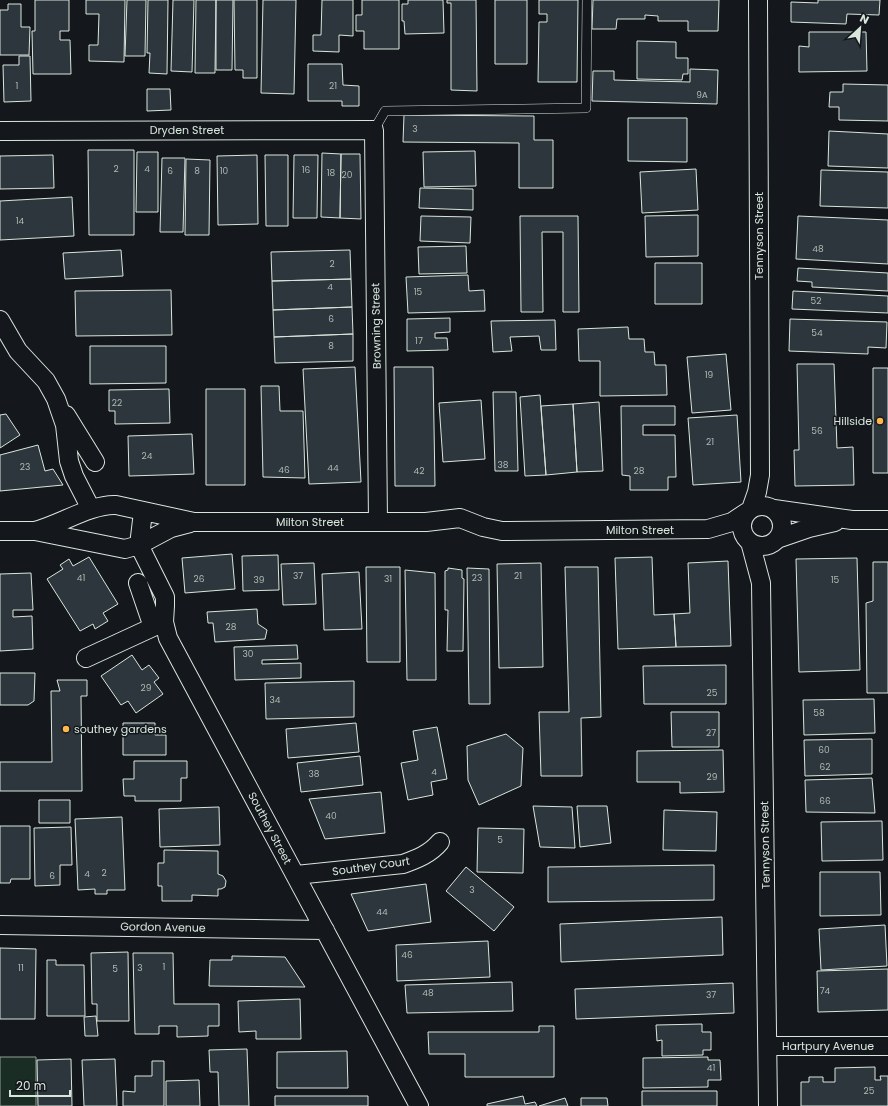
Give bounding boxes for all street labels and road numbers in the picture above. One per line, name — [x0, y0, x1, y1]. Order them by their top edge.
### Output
street label: Dryden Street — [150, 122, 224, 138]
street label: Tennyson Street — [751, 192, 767, 280]
street label: Browning Street — [367, 283, 385, 369]
street label: Milton Street — [276, 514, 344, 530]
street label: Milton Street — [606, 522, 674, 538]
street label: Southey Street — [244, 789, 296, 867]
street label: Tennyson Street — [756, 801, 774, 889]
street label: Southey Court — [331, 853, 411, 879]
street label: Gordon Avenue — [120, 918, 206, 936]
street label: Hartpury Avenue — [782, 1038, 874, 1054]

